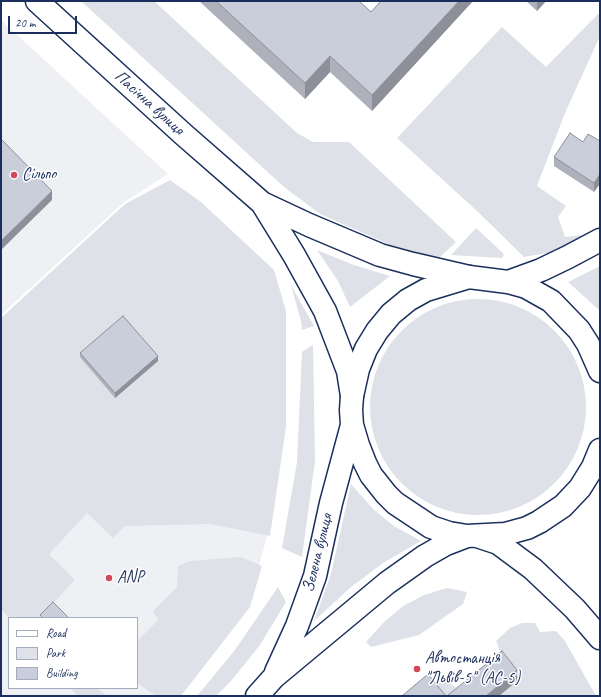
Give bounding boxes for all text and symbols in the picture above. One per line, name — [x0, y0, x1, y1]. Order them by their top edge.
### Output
scale bar — [10, 8, 79, 34]
text: 20 m — [15, 15, 35, 31]
street label: Пасічна вулиця — [110, 66, 188, 140]
place label: Сільпо — [22, 165, 56, 185]
marker: Сільпо — [9, 170, 19, 180]
street label: Зелена вулиця — [298, 512, 338, 594]
place label: ANP — [117, 568, 144, 588]
marker: ANP — [104, 573, 114, 583]
legend — [8, 617, 138, 689]
text: Road — [46, 625, 66, 641]
text: Park — [46, 645, 65, 661]
place label: Автостанція "Львів-5" (АС-5) — [425, 649, 520, 689]
marker: Автостанція "Львів-5" (АС-5) — [412, 664, 422, 674]
text: Building — [46, 665, 78, 681]

